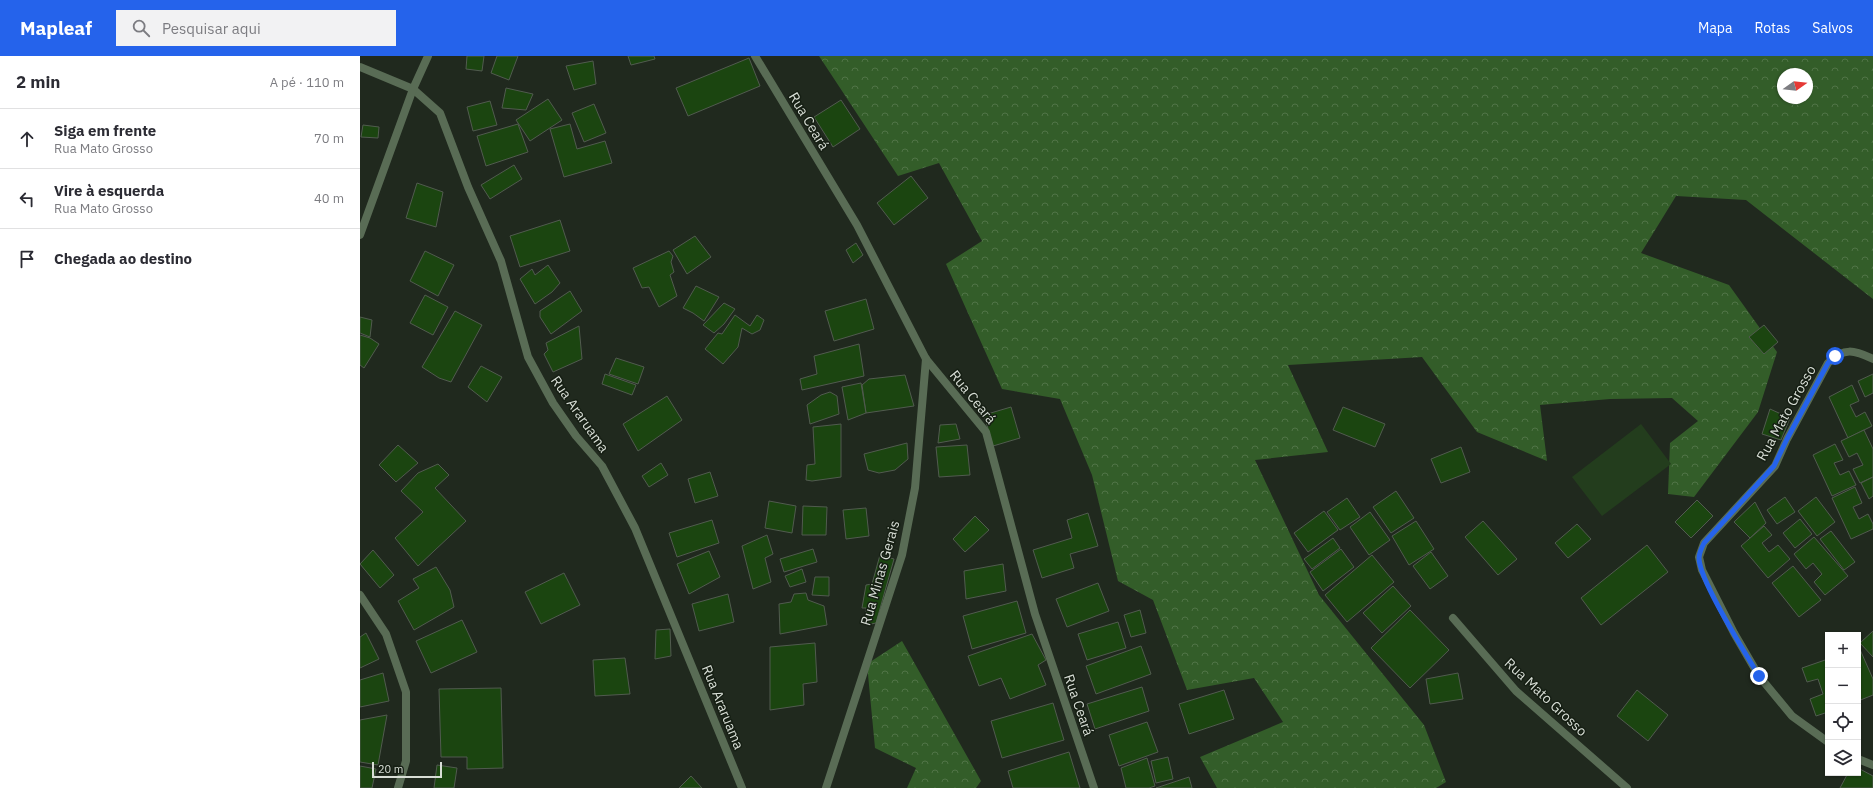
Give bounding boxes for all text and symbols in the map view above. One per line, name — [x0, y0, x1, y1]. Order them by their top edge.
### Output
search box — [116, 10, 396, 46]
text: Mapleaf — [20, 16, 92, 40]
icon: search — [130, 17, 152, 39]
text: Pesquisar aqui — [162, 19, 261, 38]
text: Mapa — [1698, 19, 1732, 37]
text: Rotas — [1754, 19, 1790, 37]
text: Salvos — [1812, 19, 1853, 37]
north arrow — [1777, 68, 1813, 104]
text: 2 min — [16, 71, 60, 93]
text: A pé · 110 m — [270, 74, 344, 91]
street label: Rua Ceará — [785, 89, 833, 154]
text: Siga em frente — [54, 121, 156, 140]
icon: ahead — [16, 128, 38, 150]
text: 70 m — [314, 130, 344, 147]
text: Rua Mato Grosso — [54, 140, 153, 157]
text: Vire à esquerda — [54, 181, 164, 200]
icon: left — [16, 188, 38, 210]
text: 40 m — [314, 190, 344, 207]
text: Rua Mato Grosso — [54, 200, 153, 217]
icon: arrive — [16, 248, 38, 270]
text: Chegada ao destino — [54, 249, 192, 268]
route start — [1826, 347, 1844, 365]
street label: Rua Mato Grosso — [1752, 362, 1820, 464]
street label: Rua Ceará — [946, 366, 1000, 428]
street label: Rua Araruama — [547, 372, 613, 456]
street label: Rua Minas Gerais — [856, 518, 904, 628]
map controls — [1825, 632, 1861, 776]
button: + — [1825, 632, 1861, 668]
street label: Rua Mato Grosso — [1501, 654, 1591, 740]
street label: Rua Araruama — [698, 662, 748, 752]
route end — [1750, 667, 1768, 685]
button: − — [1825, 668, 1861, 704]
street label: Rua Ceará — [1060, 672, 1098, 739]
button: locate — [1825, 704, 1861, 740]
button: layers — [1825, 740, 1861, 776]
scale bar — [372, 760, 442, 779]
text: 20 m — [378, 762, 403, 776]

